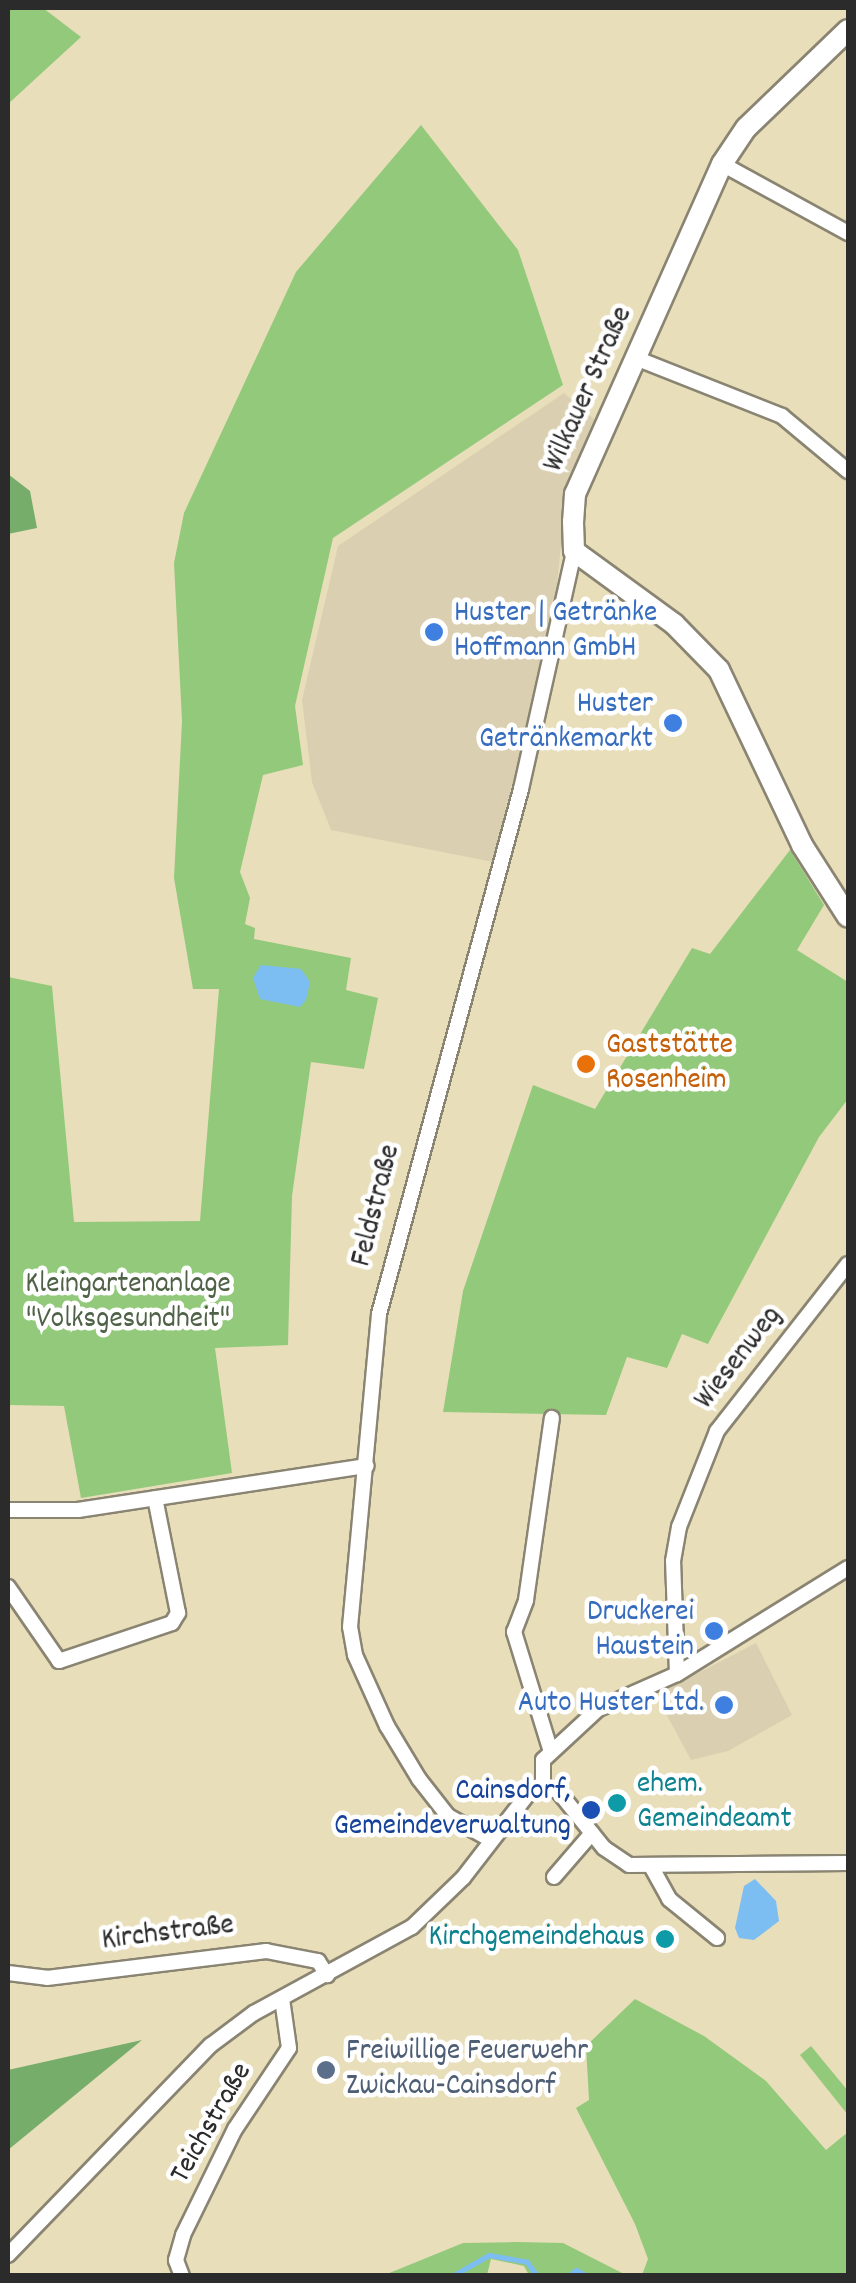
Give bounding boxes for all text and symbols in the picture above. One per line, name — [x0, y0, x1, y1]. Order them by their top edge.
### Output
street label: Wilkauer Straße — [537, 302, 643, 478]
place label: Huster | Getränke Hoffmann GmbH — [454, 597, 657, 668]
marker: Huster | Getränke Hoffmann GmbH — [423, 621, 445, 643]
place label: Huster Getränkemarkt — [479, 688, 653, 758]
marker: Huster Getränkemarkt — [662, 712, 684, 734]
place label: Gaststätte Rosenheim — [606, 1029, 733, 1100]
marker: Gaststätte Rosenheim — [575, 1053, 597, 1075]
street label: Feldstraße — [346, 1141, 410, 1271]
park label: Kleingartenanlage "Volksgesundheit" — [25, 1268, 231, 1338]
street label: Wiesenweg — [688, 1300, 792, 1418]
place label: Druckerei Haustein — [587, 1596, 694, 1666]
marker: Druckerei Haustein — [703, 1620, 725, 1642]
place label: Auto Huster Ltd. — [518, 1687, 704, 1723]
marker: Auto Huster Ltd. — [713, 1694, 735, 1716]
place label: ehem. Gemeindeamt — [637, 1768, 792, 1838]
place label: Cainsdorf, Gemeindeverwaltung — [334, 1775, 571, 1846]
marker: ehem. Gemeindeamt — [606, 1792, 628, 1814]
marker: Cainsdorf, Gemeindeverwaltung — [580, 1799, 602, 1821]
street label: Kirchstraße — [100, 1909, 236, 1961]
place label: Kirchgemeindehaus — [429, 1921, 645, 1957]
marker: Kirchgemeindehaus — [654, 1928, 676, 1950]
place label: Freiwillige Feuerwehr Zwickau-Cainsdorf — [346, 2035, 588, 2106]
street label: Teichstraße — [164, 2057, 262, 2191]
marker: Freiwillige Feuerwehr Zwickau-Cainsdorf — [315, 2059, 337, 2081]

